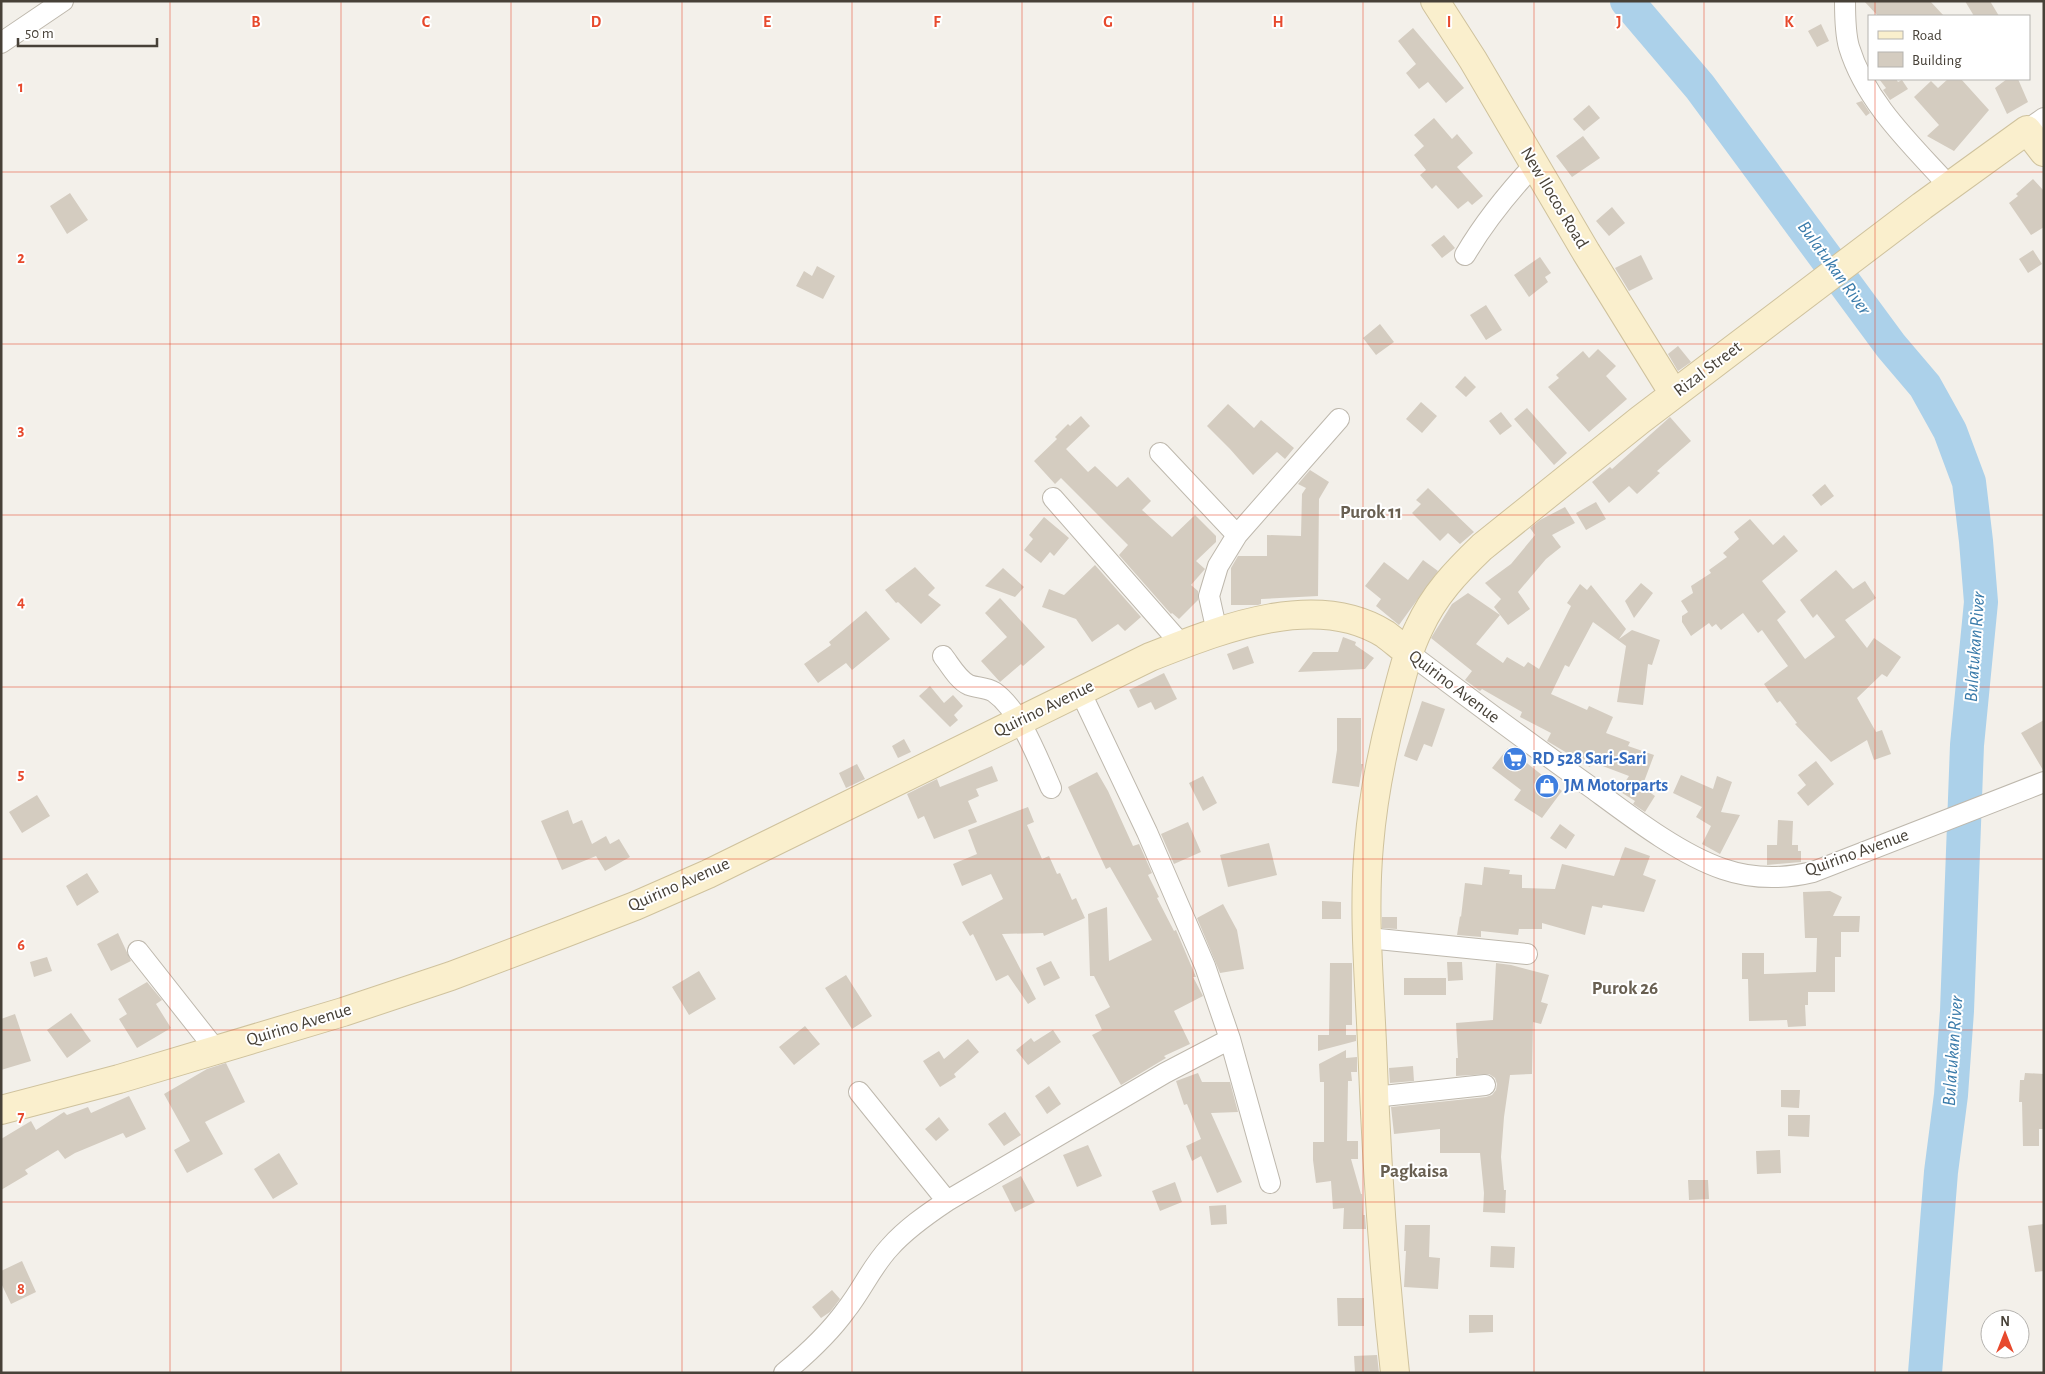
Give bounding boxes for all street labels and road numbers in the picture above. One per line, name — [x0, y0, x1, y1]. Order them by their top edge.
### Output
street label: New Ilocos Road — [1517, 144, 1591, 252]
street label: Rizal Street — [1671, 338, 1746, 400]
street label: Quirino Avenue — [1405, 647, 1503, 727]
street label: Quirino Avenue — [991, 677, 1097, 741]
street label: Quirino Avenue — [1803, 826, 1911, 880]
street label: Quirino Avenue — [626, 855, 732, 915]
street label: Quirino Avenue — [244, 1000, 354, 1050]

